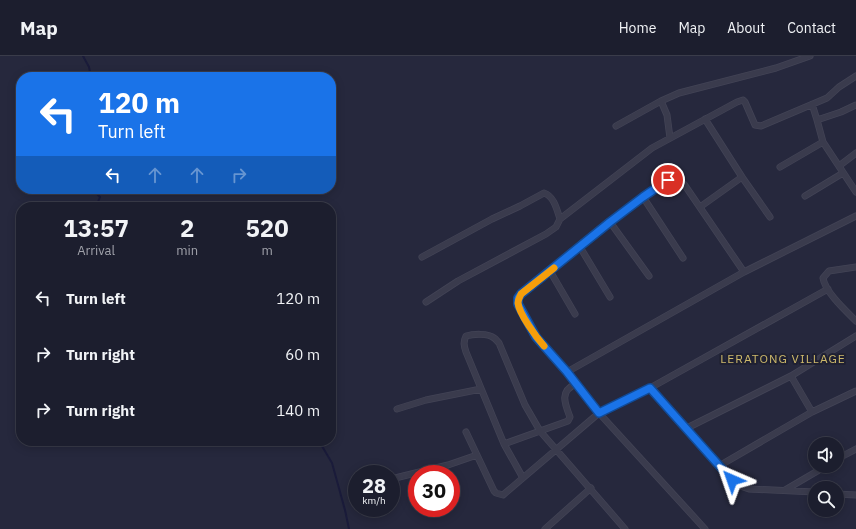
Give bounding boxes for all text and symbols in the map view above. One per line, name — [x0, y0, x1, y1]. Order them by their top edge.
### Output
text: Map — [20, 16, 58, 40]
text: Home — [619, 19, 656, 37]
text: Map — [678, 19, 705, 37]
text: About — [727, 19, 765, 37]
text: Contact — [787, 19, 836, 37]
text: 120 m — [98, 84, 180, 121]
icon: left — [32, 88, 84, 140]
text: Turn left — [98, 120, 166, 143]
pin — [651, 163, 685, 197]
icon: left — [102, 164, 124, 186]
icon: ahead — [144, 164, 166, 186]
icon: ahead — [186, 164, 208, 186]
icon: right — [228, 164, 250, 186]
icon: arrive — [657, 169, 679, 191]
text: 13:57 — [63, 212, 129, 244]
text: 2 — [180, 212, 194, 244]
text: 520 — [245, 212, 289, 244]
text: Arrival — [77, 242, 115, 259]
text: min — [176, 242, 198, 259]
text: m — [261, 242, 273, 259]
icon: left — [32, 287, 54, 309]
text: Turn left — [66, 289, 126, 308]
text: 120 m — [276, 289, 320, 308]
icon: right — [32, 343, 54, 365]
text: Turn right — [66, 345, 135, 364]
text: 60 m — [285, 345, 320, 364]
district label: LERATONG VILLAGE — [720, 351, 846, 366]
icon: right — [32, 399, 54, 421]
text: Turn right — [66, 401, 135, 420]
text: 140 m — [276, 401, 320, 420]
map controls — [808, 437, 844, 517]
button: sound — [808, 437, 844, 473]
position arrow — [711, 459, 753, 501]
speed limit sign: 30 — [408, 465, 460, 517]
text: 28 — [362, 472, 386, 499]
button: search — [808, 481, 844, 517]
text: km/h — [362, 494, 386, 507]

